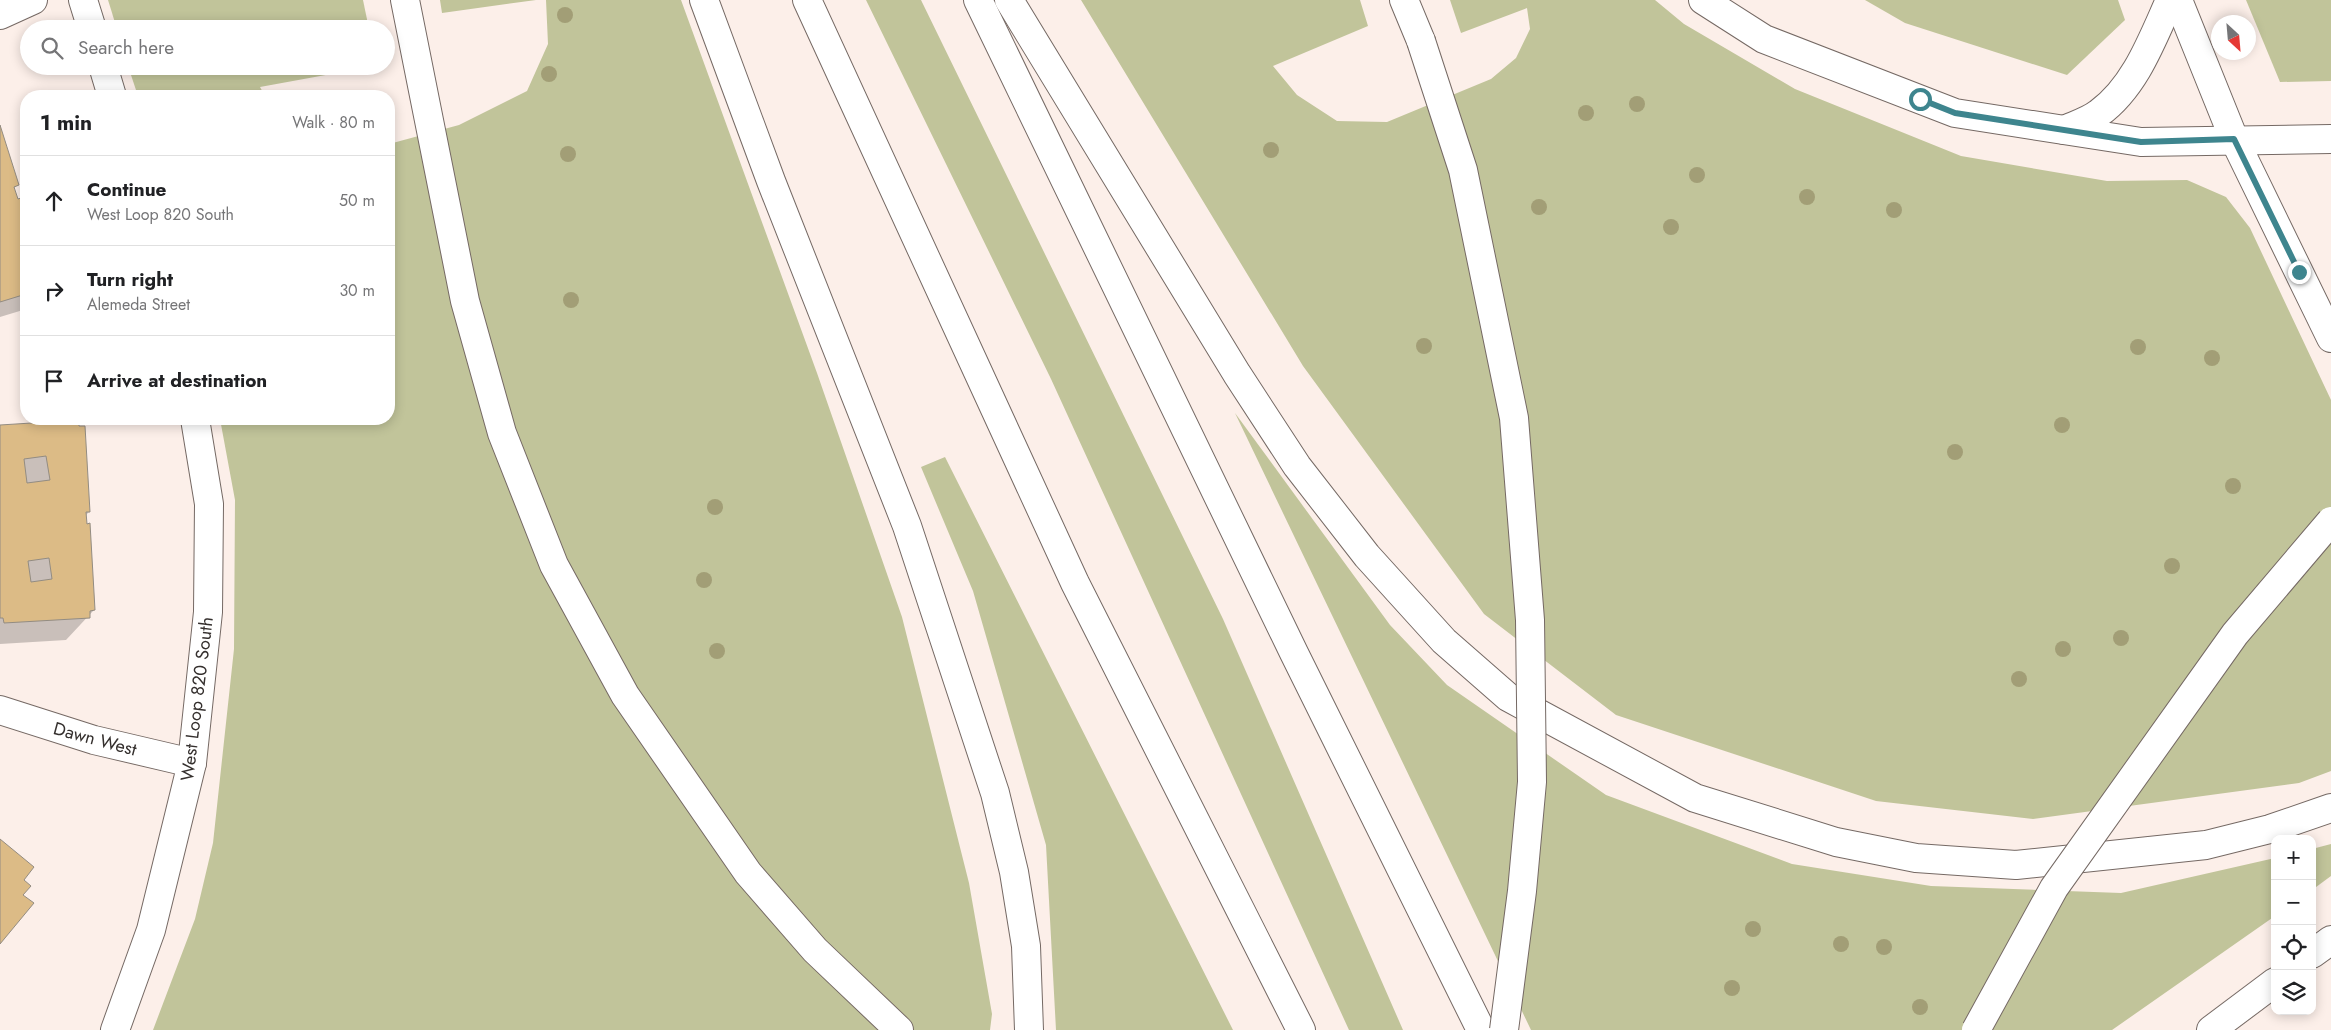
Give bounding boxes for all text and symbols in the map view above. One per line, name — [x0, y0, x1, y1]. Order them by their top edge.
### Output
north arrow — [2211, 15, 2256, 60]
search box — [20, 20, 395, 75]
icon: search — [38, 34, 66, 62]
text: Search here — [78, 34, 174, 61]
route start — [1909, 88, 1932, 111]
text: 1 min — [40, 108, 92, 138]
text: Walk · 80 m — [292, 111, 375, 134]
text: Continue — [87, 176, 166, 203]
icon: ahead — [40, 187, 68, 215]
text: 50 m — [339, 189, 375, 212]
text: West Loop 820 South — [87, 203, 234, 226]
route end — [2288, 261, 2311, 284]
text: Turn right — [87, 266, 173, 293]
icon: right — [40, 277, 68, 305]
text: 30 m — [339, 279, 375, 302]
text: Alemeda Street — [87, 293, 190, 316]
icon: arrive — [40, 367, 68, 395]
text: Arrive at destination — [87, 367, 267, 394]
street label: West Loop 820 South — [174, 615, 220, 783]
street label: Dawn West — [51, 715, 140, 763]
map controls — [2271, 835, 2316, 1015]
button: + — [2271, 835, 2316, 880]
button: − — [2271, 880, 2316, 925]
button: locate — [2271, 925, 2316, 970]
button: layers — [2271, 970, 2316, 1015]

